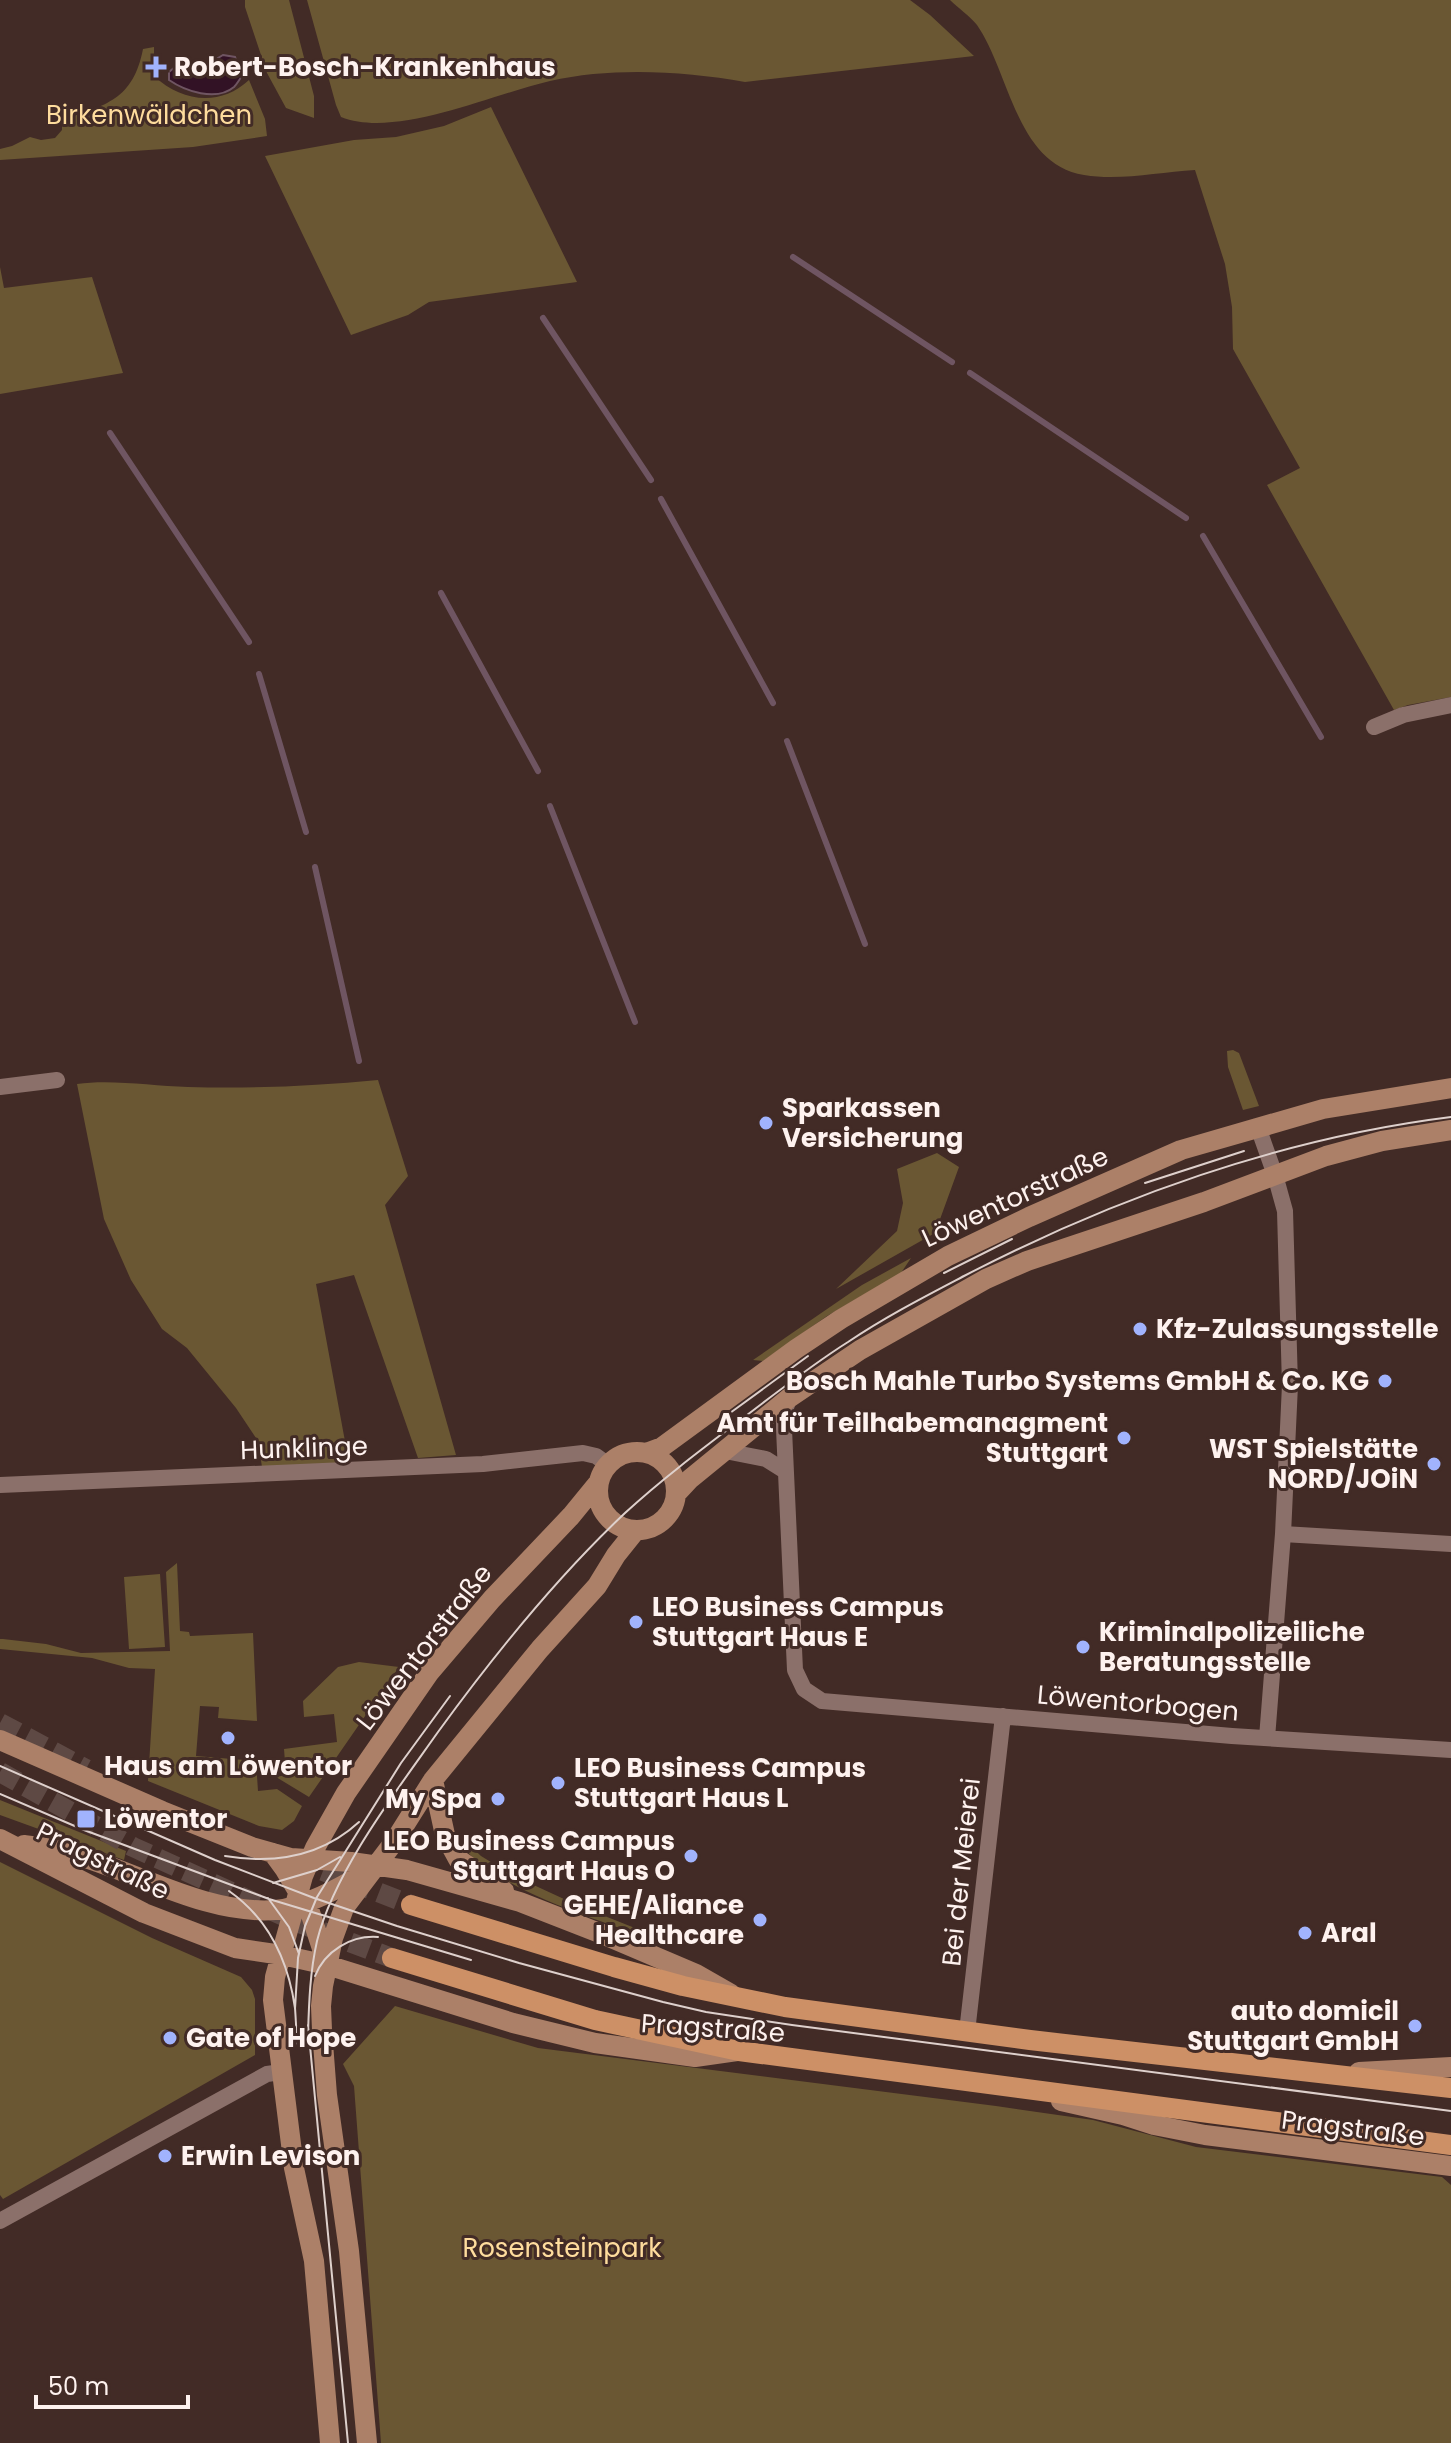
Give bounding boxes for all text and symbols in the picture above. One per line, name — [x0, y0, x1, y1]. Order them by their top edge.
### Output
place label: Robert-Bosch-Krankenhaus — [174, 49, 556, 85]
marker: Robert-Bosch-Krankenhaus — [145, 56, 167, 78]
park label: Birkenwäldchen — [46, 97, 252, 133]
place label: Sparkassen Versicherung — [782, 1090, 963, 1156]
marker: Sparkassen Versicherung — [757, 1114, 775, 1132]
street label: Löwentorstraße — [916, 1138, 1114, 1256]
place label: Kfz-Zulassungsstelle — [1156, 1311, 1438, 1347]
marker: Kfz-Zulassungsstelle — [1131, 1320, 1149, 1338]
place label: Bosch Mahle Turbo Systems GmbH & Co. KG — [786, 1363, 1369, 1399]
marker: Bosch Mahle Turbo Systems GmbH & Co. KG — [1376, 1372, 1394, 1390]
place label: Amt für Teilhabemanagment Stuttgart — [716, 1405, 1108, 1471]
street label: Hunklinge — [240, 1428, 368, 1468]
marker: Amt für Teilhabemanagment Stuttgart — [1115, 1429, 1133, 1447]
place label: WST Spielstätte NORD/JOiN — [1209, 1431, 1418, 1497]
marker: WST Spielstätte NORD/JOiN — [1425, 1455, 1443, 1473]
street label: Löwentorstraße — [348, 1556, 500, 1738]
place label: LEO Business Campus Stuttgart Haus E — [652, 1589, 944, 1655]
marker: LEO Business Campus Stuttgart Haus E — [627, 1613, 645, 1631]
place label: Kriminalpolizeiliche Beratungsstelle — [1099, 1614, 1365, 1680]
marker: Kriminalpolizeiliche Beratungsstelle — [1074, 1638, 1092, 1656]
street label: Löwentorbogen — [1036, 1676, 1240, 1730]
marker: Haus am Löwentor — [219, 1729, 237, 1747]
place label: Haus am Löwentor — [104, 1748, 352, 1784]
place label: LEO Business Campus Stuttgart Haus L — [574, 1750, 866, 1816]
marker: LEO Business Campus Stuttgart Haus L — [549, 1774, 567, 1792]
street label: Bei der Meierei — [933, 1776, 989, 1968]
place label: My Spa — [385, 1781, 482, 1817]
marker: My Spa — [489, 1790, 507, 1808]
place label: Löwentor — [104, 1801, 227, 1837]
marker: Löwentor — [75, 1808, 97, 1830]
street label: Pragstraße — [30, 1813, 176, 1909]
place label: LEO Business Campus Stuttgart Haus O — [383, 1823, 675, 1889]
marker: LEO Business Campus Stuttgart Haus O — [682, 1847, 700, 1865]
place label: GEHE/Aliance Healthcare — [564, 1887, 744, 1953]
marker: GEHE/Aliance Healthcare — [751, 1911, 769, 1929]
place label: Aral — [1321, 1915, 1377, 1951]
marker: Aral — [1296, 1924, 1314, 1942]
place label: auto domicil Stuttgart GmbH — [1187, 1993, 1399, 2059]
street label: Pragstraße — [640, 2005, 786, 2051]
marker: auto domicil Stuttgart GmbH — [1406, 2017, 1424, 2035]
place label: Gate of Hope — [186, 2020, 356, 2056]
marker: Gate of Hope — [161, 2029, 179, 2047]
street label: Pragstraße — [1279, 2101, 1427, 2155]
place label: Erwin Levison — [181, 2138, 360, 2174]
marker: Erwin Levison — [156, 2147, 174, 2165]
park label: Rosensteinpark — [462, 2230, 662, 2266]
scale bar — [36, 2359, 188, 2409]
text: 50 m — [48, 2370, 109, 2403]

